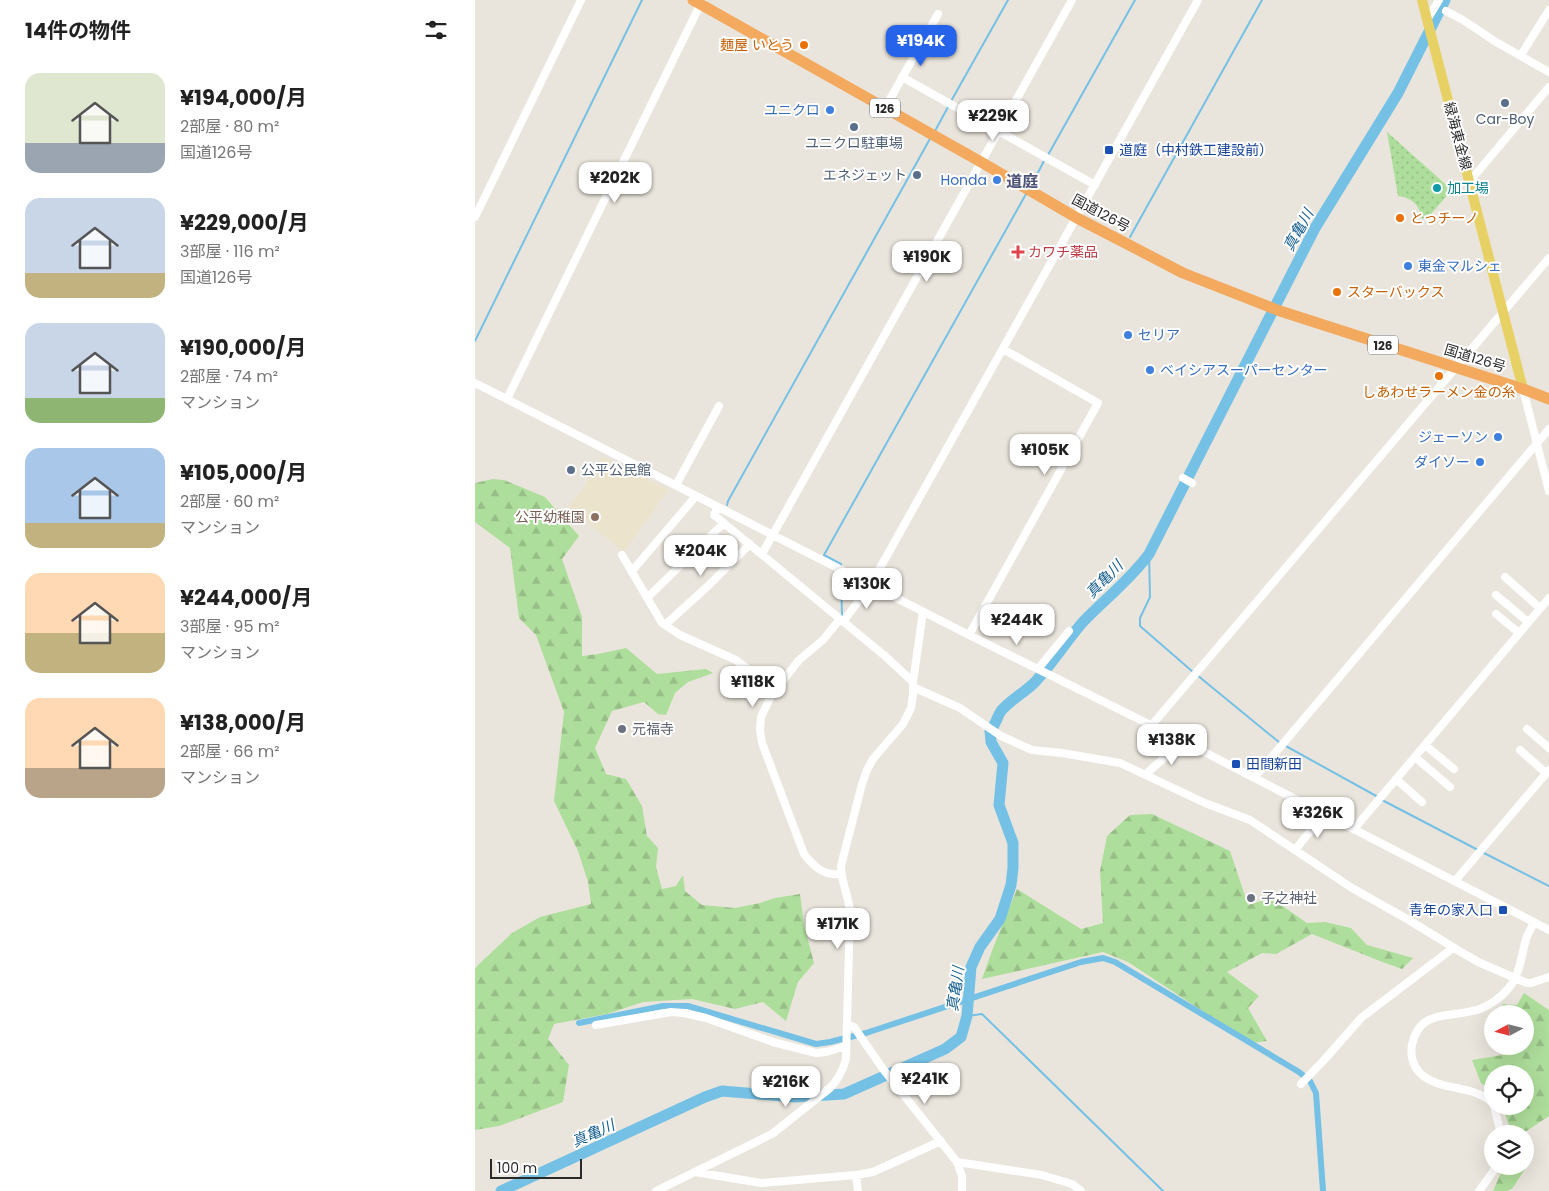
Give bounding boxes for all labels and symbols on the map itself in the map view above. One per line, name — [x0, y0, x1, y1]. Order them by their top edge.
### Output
pin: ¥194K — [886, 24, 956, 67]
place label: 麺屋 いとう — [720, 35, 794, 55]
marker: 麺屋 いとう — [798, 39, 810, 51]
marker: Car-Boy — [1499, 97, 1511, 109]
road number: 126 — [870, 99, 900, 118]
place label: ユニクロ — [764, 100, 820, 120]
pin: ¥229K — [958, 100, 1028, 142]
street label: 緑海東金線 — [1439, 100, 1477, 172]
marker: ユニクロ — [824, 104, 836, 116]
place label: Car-Boy — [1476, 109, 1534, 129]
marker: ユニクロ駐車場 — [848, 121, 860, 133]
place label: ユニクロ駐車場 — [805, 133, 903, 153]
place label: 道庭（中村鉄工建設前） — [1119, 140, 1273, 160]
marker: 道庭（中村鉄工建設前） — [1103, 144, 1115, 156]
pin: ¥202K — [580, 162, 650, 204]
place label: エネジェット — [823, 165, 907, 185]
marker: エネジェット — [911, 169, 923, 181]
place label: Honda — [940, 170, 987, 190]
district label: 道庭 — [1006, 170, 1038, 193]
marker: Honda — [991, 174, 1003, 186]
place label: 加工場 — [1447, 178, 1489, 198]
marker: 加工場 — [1431, 182, 1443, 194]
street label: 国道126号 — [1068, 189, 1134, 237]
water label: 真亀川 — [1278, 203, 1319, 255]
place label: とっチーノ — [1410, 208, 1479, 228]
marker: とっチーノ — [1394, 212, 1406, 224]
pin: ¥190K — [892, 240, 962, 283]
place label: カワチ薬品 — [1028, 242, 1098, 262]
marker: カワチ薬品 — [1012, 246, 1024, 258]
place label: 東金マルシェ — [1418, 256, 1502, 276]
marker: 東金マルシェ — [1402, 260, 1414, 272]
place label: スターバックス — [1347, 282, 1444, 302]
marker: スターバックス — [1331, 286, 1343, 298]
place label: セリア — [1138, 325, 1180, 345]
marker: セリア — [1122, 329, 1134, 341]
road number: 126 — [1368, 336, 1398, 354]
street label: 国道126号 — [1442, 339, 1508, 377]
place label: ベイシアスーパーセンター — [1160, 360, 1328, 380]
marker: ベイシアスーパーセンター — [1144, 364, 1156, 376]
marker: しあわせラーメン金の糸 — [1433, 370, 1445, 382]
place label: しあわせラーメン金の糸 — [1362, 382, 1516, 402]
place label: ジェーソン — [1418, 427, 1488, 447]
marker: ジェーソン — [1492, 431, 1504, 443]
pin: ¥105K — [1010, 434, 1080, 476]
place label: ダイソー — [1414, 452, 1470, 472]
marker: ダイソー — [1474, 456, 1486, 468]
place label: 公平公民館 — [581, 460, 651, 480]
marker: 公平公民館 — [565, 464, 577, 476]
place label: 公平幼稚園 — [515, 507, 585, 527]
marker: 公平幼稚園 — [589, 511, 601, 523]
pin: ¥204K — [666, 534, 736, 577]
water label: 真亀川 — [1081, 554, 1129, 602]
pin: ¥130K — [832, 568, 902, 610]
pin: ¥244K — [982, 604, 1052, 646]
pin: ¥118K — [718, 666, 788, 708]
place label: 元福寺 — [632, 719, 674, 739]
marker: 元福寺 — [616, 723, 628, 735]
pin: ¥138K — [1137, 724, 1207, 766]
place label: 田間新田 — [1246, 754, 1302, 774]
marker: 田間新田 — [1230, 758, 1242, 770]
pin: ¥326K — [1283, 796, 1353, 839]
place label: 子之神社 — [1261, 888, 1317, 908]
marker: 子之神社 — [1245, 892, 1257, 904]
place label: 青年の家入口 — [1409, 900, 1493, 920]
marker: 青年の家入口 — [1497, 904, 1509, 916]
pin: ¥171K — [803, 908, 873, 950]
water label: 真亀川 — [941, 963, 969, 1013]
north arrow — [1484, 1005, 1534, 1055]
pin: ¥241K — [890, 1062, 960, 1105]
pin: ¥216K — [751, 1066, 821, 1108]
water label: 真亀川 — [568, 1113, 620, 1152]
scale bar — [490, 1156, 583, 1179]

